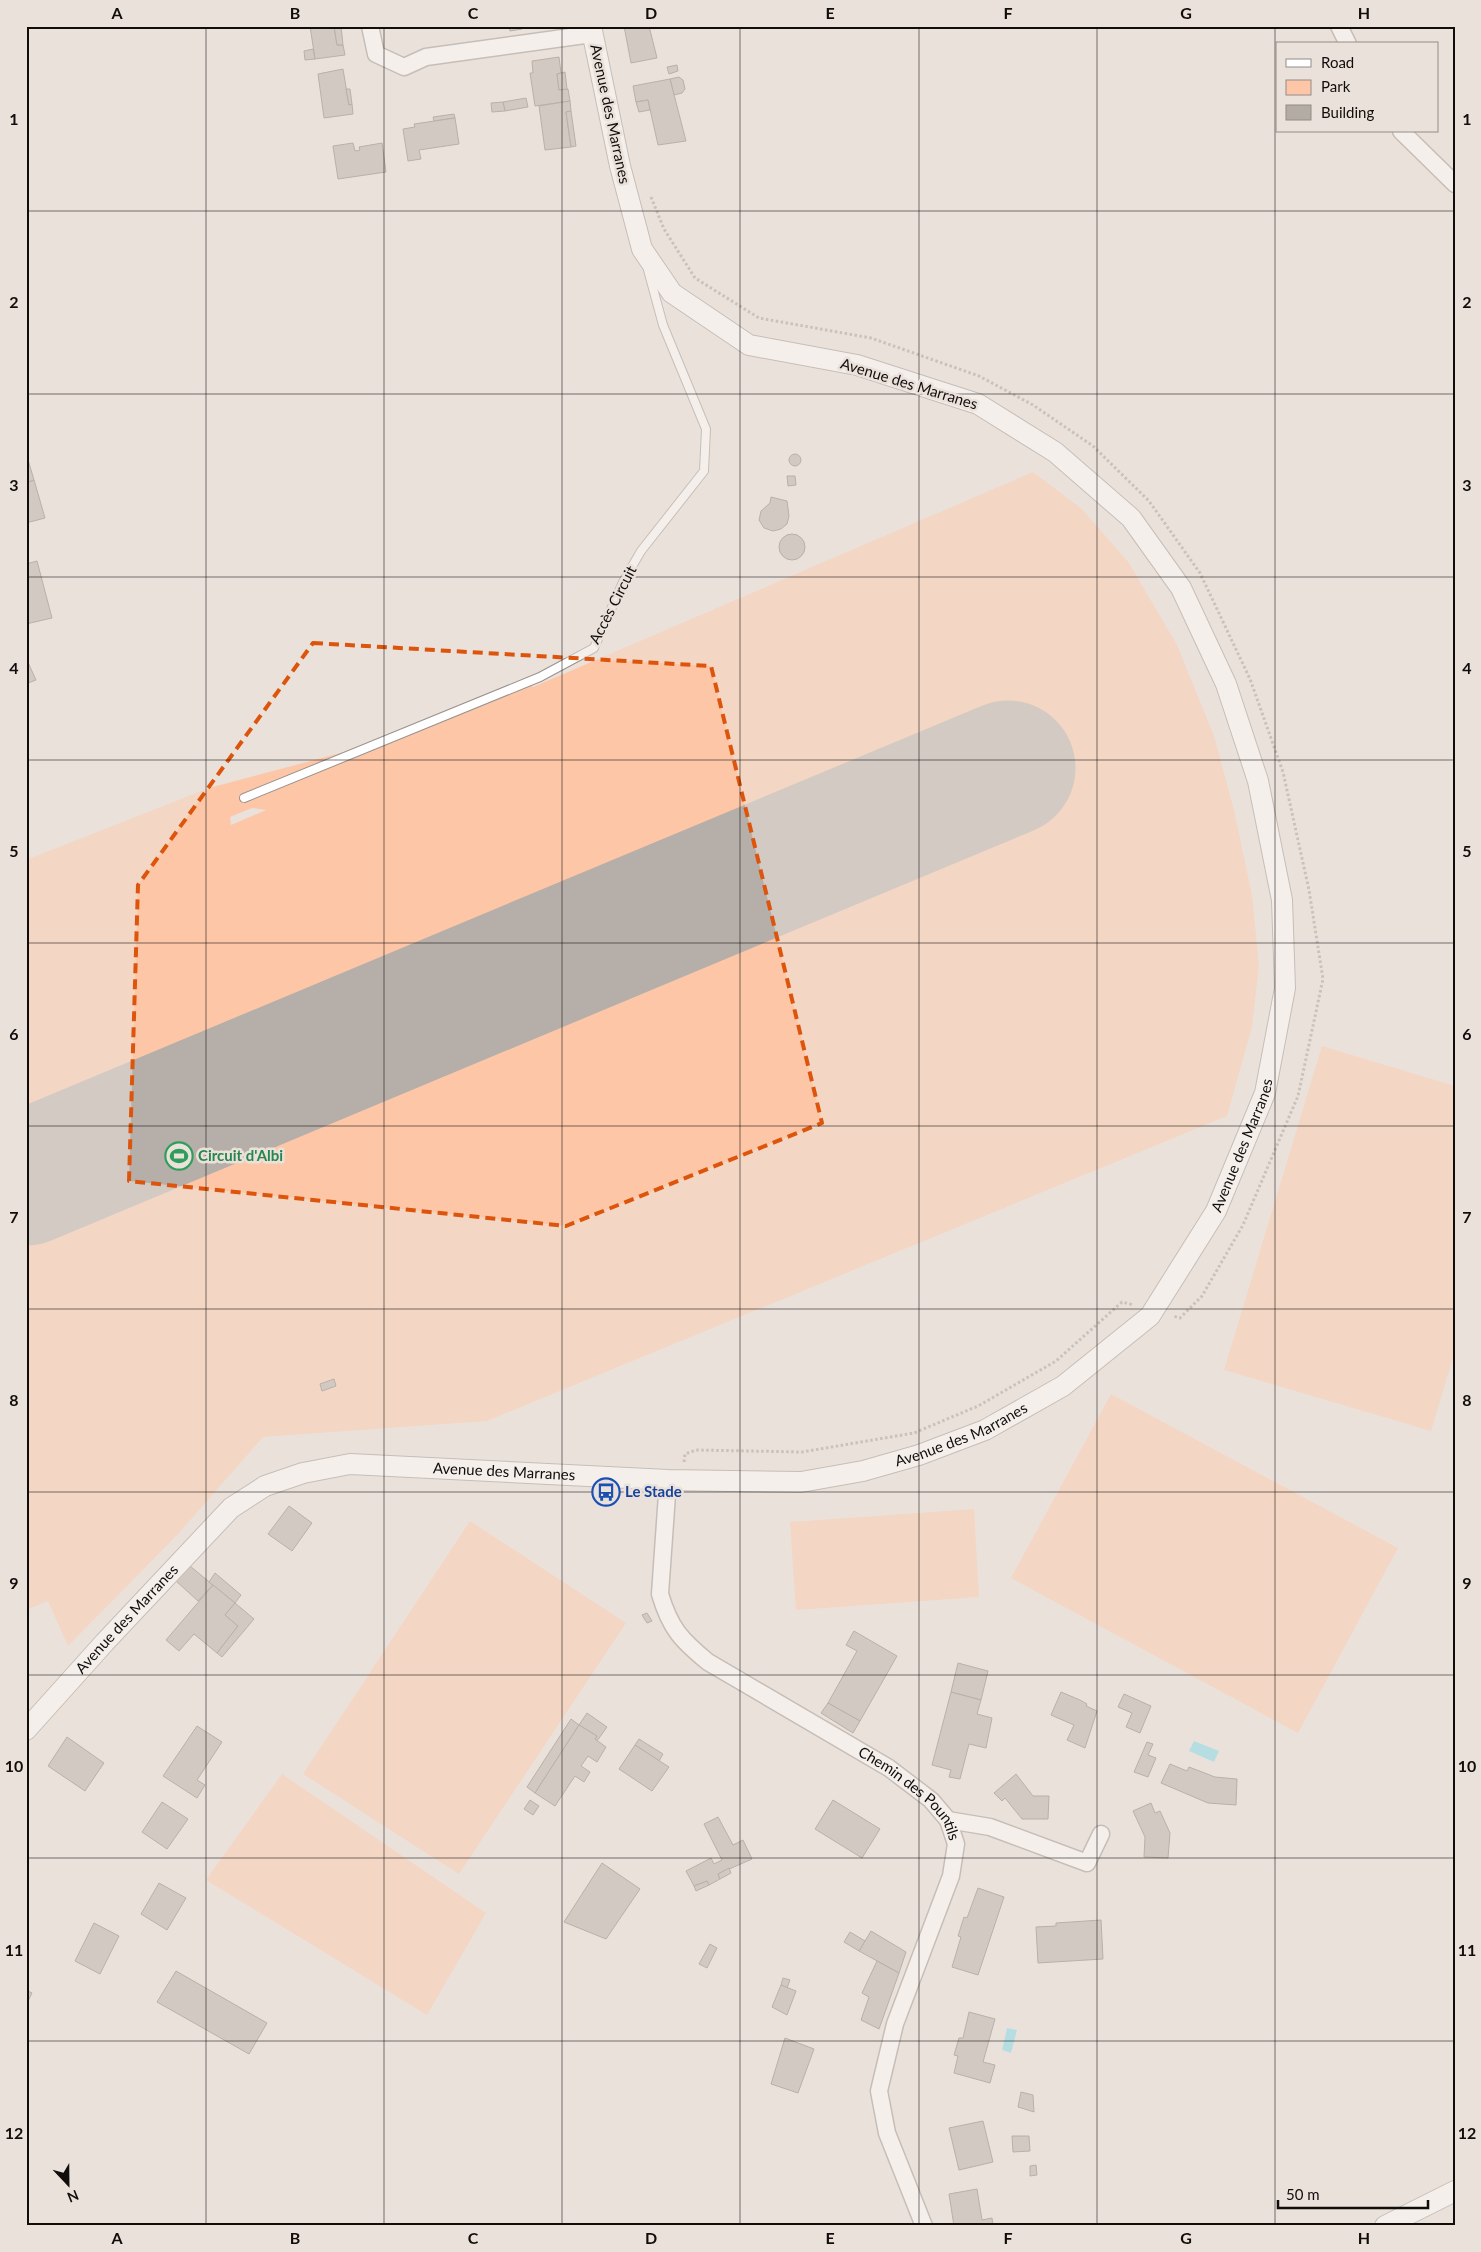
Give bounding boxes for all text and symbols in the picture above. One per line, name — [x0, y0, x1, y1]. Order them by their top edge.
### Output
text: A — [110, 3, 123, 22]
text: B — [290, 3, 300, 22]
text: C — [468, 3, 479, 22]
text: D — [645, 3, 657, 22]
text: E — [825, 3, 835, 22]
text: F — [1003, 3, 1013, 22]
text: G — [1180, 3, 1192, 22]
text: H — [1358, 3, 1370, 22]
street label: Avenue des Marranes — [587, 42, 635, 185]
legend — [1276, 42, 1438, 132]
text: Road — [1321, 53, 1354, 71]
text: Park — [1321, 77, 1351, 95]
text: Building — [1321, 103, 1374, 121]
text: 1 — [9, 109, 19, 128]
text: 1 — [1462, 109, 1472, 128]
text: 2 — [9, 292, 19, 311]
text: 2 — [1462, 292, 1472, 311]
street label: Avenue des Marranes — [839, 354, 980, 412]
text: 3 — [9, 475, 19, 494]
text: 3 — [1462, 475, 1472, 494]
street label: Accès Circuit — [585, 562, 640, 647]
text: 4 — [9, 658, 19, 677]
text: 4 — [1462, 658, 1472, 677]
text: 5 — [9, 841, 19, 860]
text: 5 — [1462, 841, 1472, 860]
text: 6 — [9, 1024, 19, 1043]
text: 6 — [1462, 1024, 1472, 1043]
street label: Avenue des Marranes — [1207, 1077, 1276, 1214]
sports icon: Circuit d'Albi — [164, 1141, 194, 1171]
place label: Circuit d'Albi — [198, 1146, 283, 1164]
text: 7 — [9, 1207, 19, 1226]
text: 7 — [1462, 1207, 1472, 1226]
text: 8 — [9, 1390, 19, 1409]
text: 8 — [1462, 1390, 1472, 1409]
street label: Avenue des Marranes — [893, 1398, 1030, 1469]
street label: Avenue des Marranes — [433, 1458, 576, 1483]
bus stop icon: Le Stade — [591, 1477, 621, 1507]
place label: Le Stade — [625, 1482, 682, 1500]
street label: Avenue des Marranes — [71, 1560, 181, 1677]
text: 9 — [9, 1573, 19, 1592]
text: 9 — [1462, 1573, 1472, 1592]
street label: Chemin des Pountils — [855, 1742, 964, 1842]
text: 10 — [5, 1756, 23, 1775]
text: 10 — [1458, 1756, 1476, 1775]
text: 11 — [5, 1940, 23, 1959]
text: 11 — [1458, 1940, 1476, 1959]
text: 12 — [5, 2123, 23, 2142]
text: 12 — [1458, 2123, 1476, 2142]
north arrow — [42, 2160, 92, 2210]
scale bar — [1278, 2177, 1428, 2209]
text: 50 m — [1286, 2185, 1320, 2203]
text: N — [65, 2187, 81, 2206]
text: A — [110, 2228, 123, 2247]
text: B — [290, 2228, 300, 2247]
text: C — [468, 2228, 479, 2247]
text: D — [645, 2228, 657, 2247]
text: E — [825, 2228, 835, 2247]
text: F — [1003, 2228, 1013, 2247]
text: G — [1180, 2228, 1192, 2247]
text: H — [1358, 2228, 1370, 2247]

